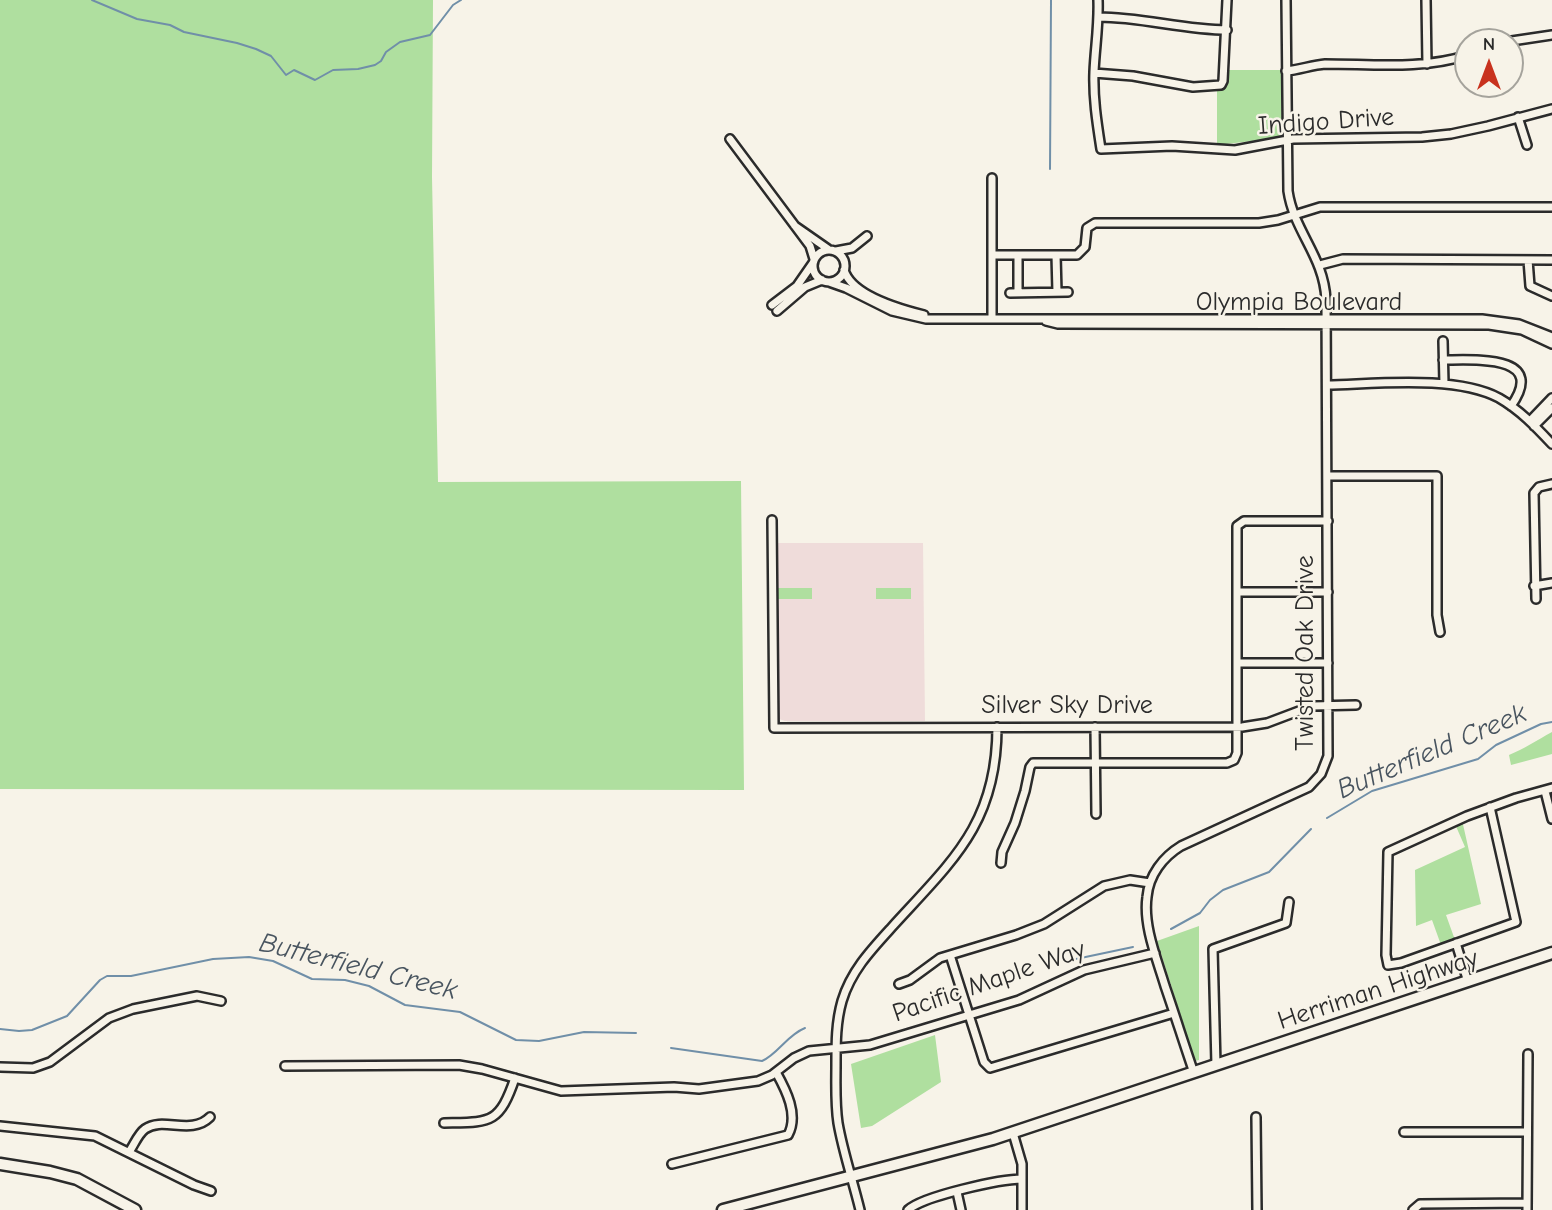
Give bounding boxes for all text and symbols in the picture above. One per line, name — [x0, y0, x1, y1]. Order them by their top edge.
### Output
north arrow — [1454, 28, 1524, 98]
text: N — [1483, 33, 1495, 55]
street label: Indigo Drive — [1257, 102, 1395, 142]
street label: Olympia Boulevard — [1196, 287, 1402, 319]
street label: Twisted Oak Drive — [1290, 555, 1322, 751]
street label: Silver Sky Drive — [981, 690, 1153, 722]
water label: Butterfield Creek — [1332, 697, 1532, 807]
water label: Butterfield Creek — [256, 926, 460, 1008]
street label: Pacific Maple Way — [888, 934, 1090, 1030]
street label: Herriman Highway — [1274, 943, 1482, 1037]

